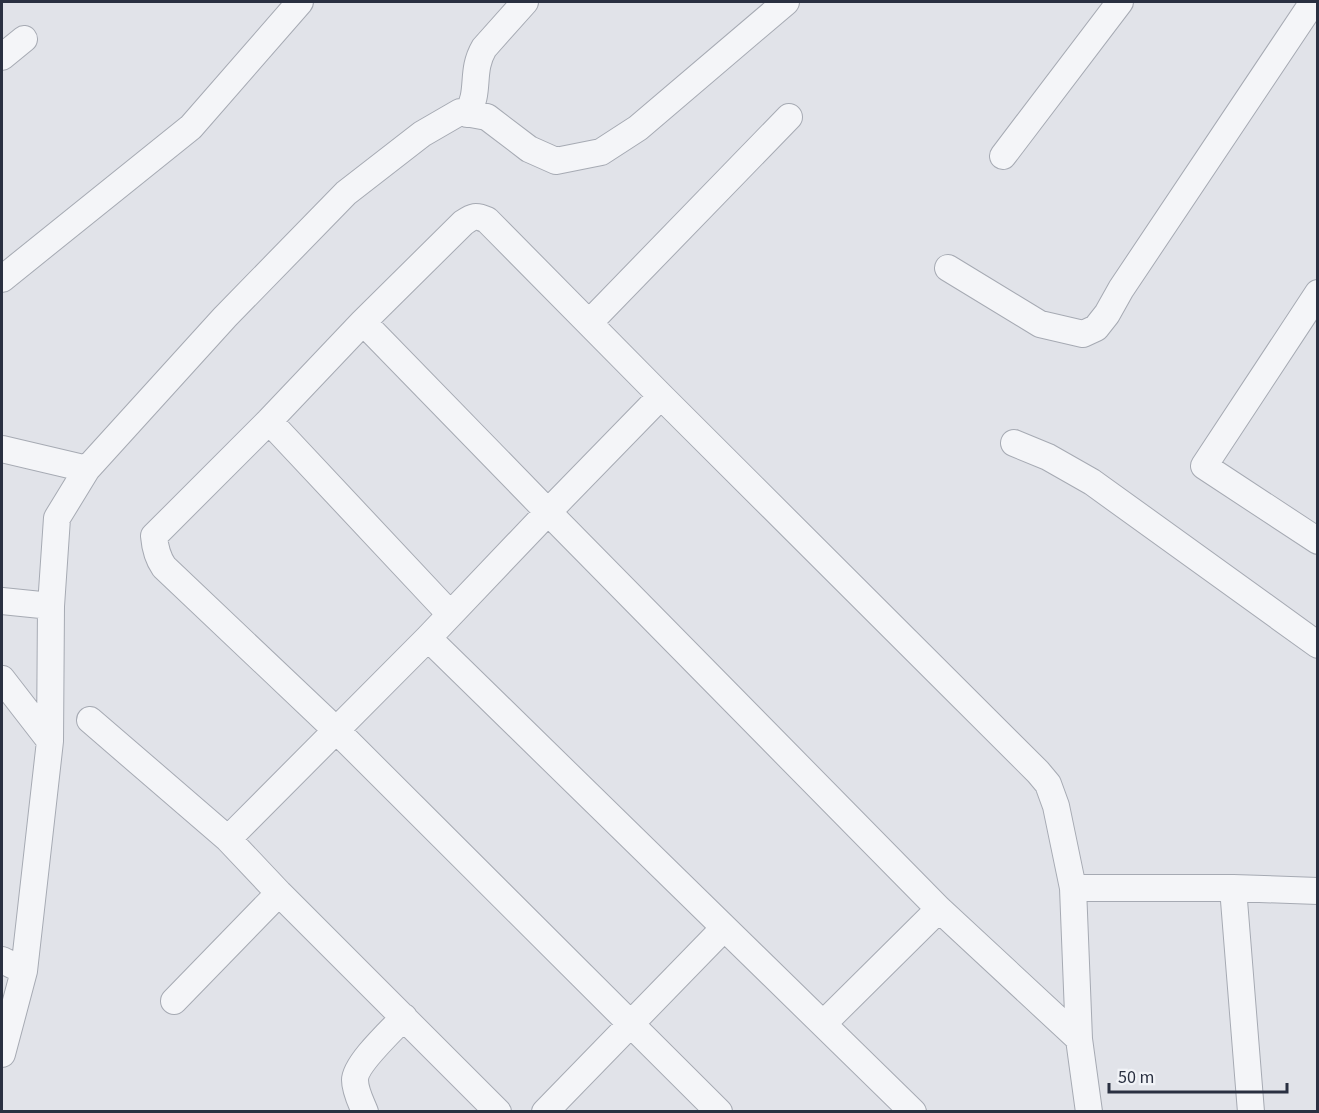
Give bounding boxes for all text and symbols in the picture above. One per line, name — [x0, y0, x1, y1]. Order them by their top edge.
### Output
scale bar — [1109, 1056, 1288, 1094]
text: 50 m — [1118, 1065, 1154, 1090]

